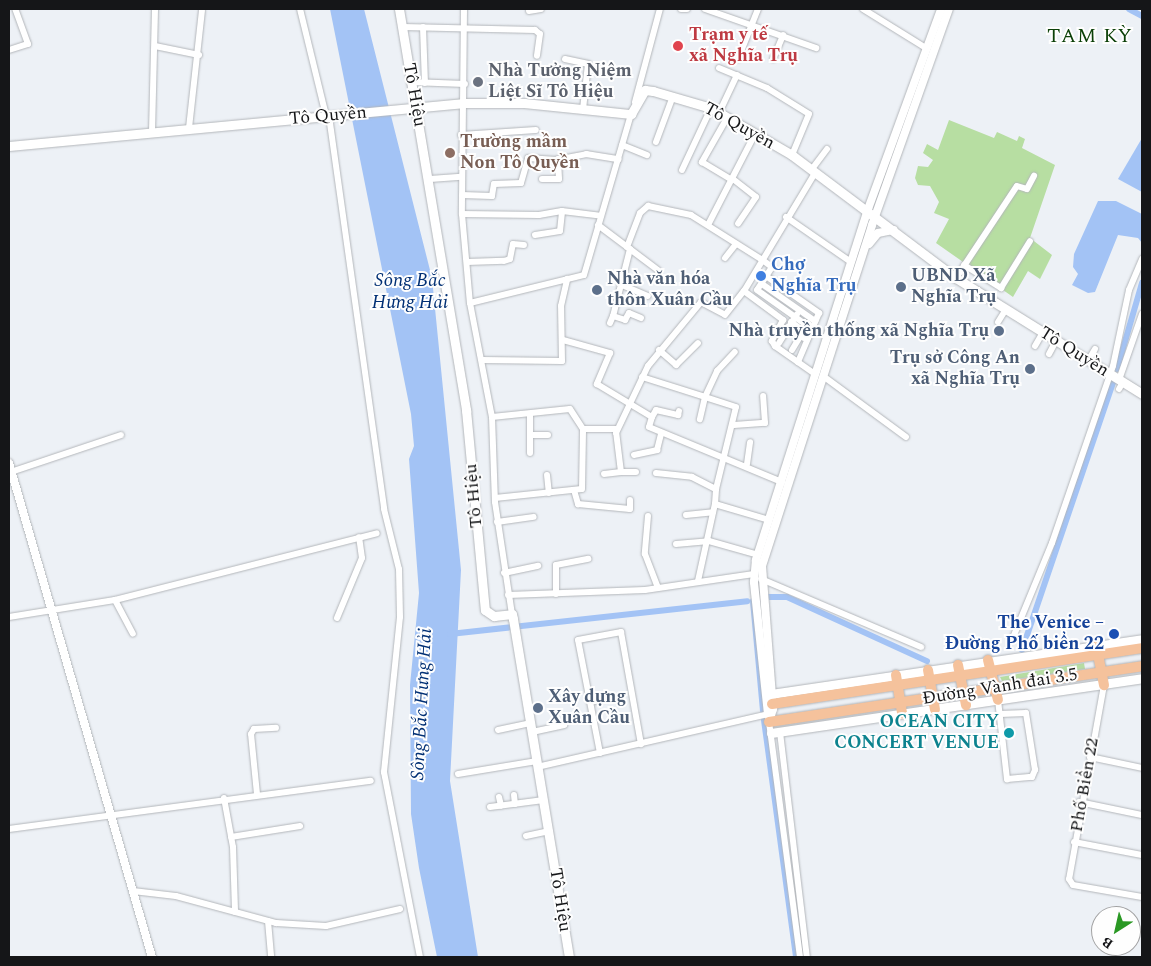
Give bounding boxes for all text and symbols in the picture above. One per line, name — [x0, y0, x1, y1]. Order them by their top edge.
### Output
district label: TAM KỲ — [1046, 24, 1134, 48]
place label: Trạm y tế xã Nghĩa Trụ — [689, 25, 798, 68]
marker: Trạm y tế xã Nghĩa Trụ — [671, 39, 685, 53]
street label: Tô Hiệu — [398, 61, 430, 129]
place label: Nhà Tưởng Niệm Liệt Sĩ Tô Hiệu — [488, 61, 632, 104]
marker: Nhà Tưởng Niệm Liệt Sĩ Tô Hiệu — [472, 76, 484, 88]
street label: Tô Quyền — [700, 98, 778, 154]
street label: Tô Quyền — [288, 102, 368, 130]
place label: Trường mầm Non Tô Quyền — [460, 132, 580, 174]
marker: Trường mầm Non Tô Quyền — [444, 147, 456, 159]
place label: Chợ Nghĩa Trụ — [771, 255, 856, 298]
place label: UBND Xã Nghĩa Trụ — [911, 266, 996, 308]
place label: Nhà văn hóa thôn Xuân Cầu — [607, 269, 732, 312]
water label: Sông Bắc Hưng Hải — [372, 270, 448, 314]
marker: Chợ Nghĩa Trụ — [755, 270, 767, 282]
marker: UBND Xã Nghĩa Trụ — [895, 281, 907, 293]
marker: Nhà văn hóa thôn Xuân Cầu — [591, 284, 603, 296]
place label: Nhà truyền thống xã Nghĩa Trụ — [729, 320, 989, 342]
street label: Tô Quyền — [1035, 322, 1113, 382]
marker: Nhà truyền thống xã Nghĩa Trụ — [993, 325, 1005, 337]
place label: Trụ sở Công An xã Nghĩa Trụ — [890, 348, 1020, 390]
marker: Trụ sở Công An xã Nghĩa Trụ — [1024, 363, 1036, 375]
street label: Tô Hiệu — [460, 463, 488, 529]
place label: The Venice – Đường Phố biển 22 — [945, 613, 1104, 656]
water label: Sông Bắc Hưng Hải — [407, 627, 437, 781]
marker: The Venice – Đường Phố biển 22 — [1108, 628, 1120, 640]
street label: Đường Vành đai 3.5 — [921, 664, 1079, 710]
place label: Xây dựng Xuân Cầu — [548, 687, 630, 730]
marker: Xây dựng Xuân Cầu — [532, 702, 544, 714]
place label: OCEAN CITY CONCERT VENUE — [834, 712, 999, 754]
marker: OCEAN CITY CONCERT VENUE — [1003, 727, 1015, 739]
street label: Phố Biển 22 — [1066, 736, 1104, 834]
street label: Tô Hiệu — [544, 866, 576, 934]
north arrow — [1091, 906, 1141, 956]
text: B — [1098, 931, 1118, 954]

